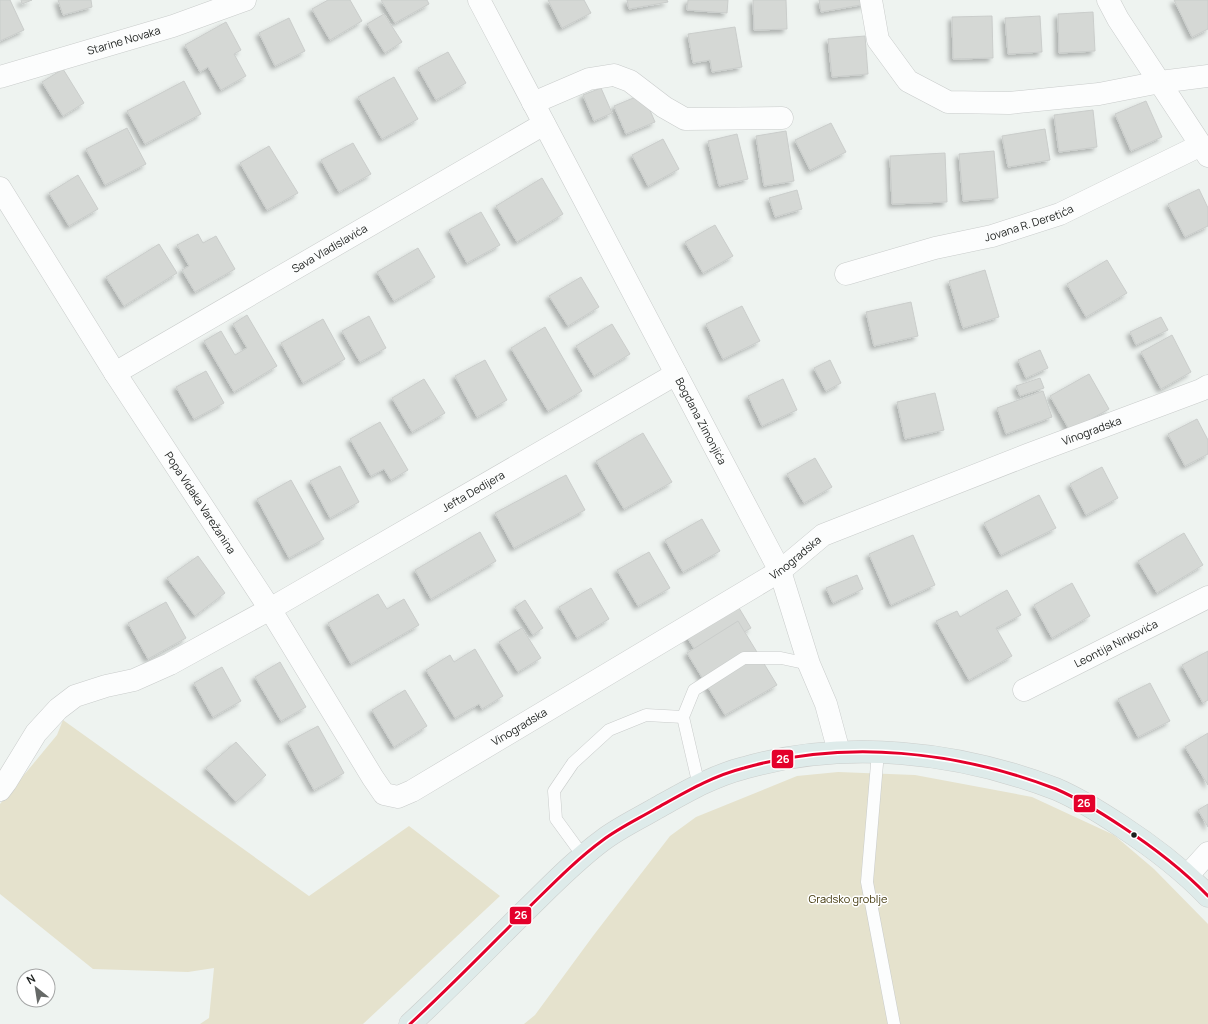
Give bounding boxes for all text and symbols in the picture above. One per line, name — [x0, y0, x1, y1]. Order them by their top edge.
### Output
street label: Starine Novaka — [85, 22, 162, 58]
street label: Jovana R. Deretića — [983, 201, 1076, 244]
street label: Sava Vladislavića — [289, 220, 370, 276]
street label: Bogdana Zimonjića — [672, 375, 731, 467]
street label: Vinogradska — [1060, 412, 1123, 448]
street label: Popa Vidaka Varežanina — [162, 448, 240, 556]
street label: Jefta Dedijera — [439, 467, 507, 515]
street label: Vinogradska — [766, 532, 824, 583]
street label: Leontija Ninkovića — [1071, 616, 1160, 671]
street label: Vinogradska — [488, 704, 550, 749]
line badge: 26 — [771, 749, 794, 769]
text: 26 — [776, 751, 790, 766]
line badge: 26 — [1073, 794, 1096, 813]
text: 26 — [1077, 795, 1091, 810]
unlabelled marker — [1129, 830, 1139, 840]
park label: Gradsko groblje — [808, 891, 888, 906]
line badge: 26 — [509, 906, 532, 925]
text: 26 — [514, 907, 528, 922]
north arrow — [16, 968, 56, 1008]
text: N — [24, 970, 38, 987]

